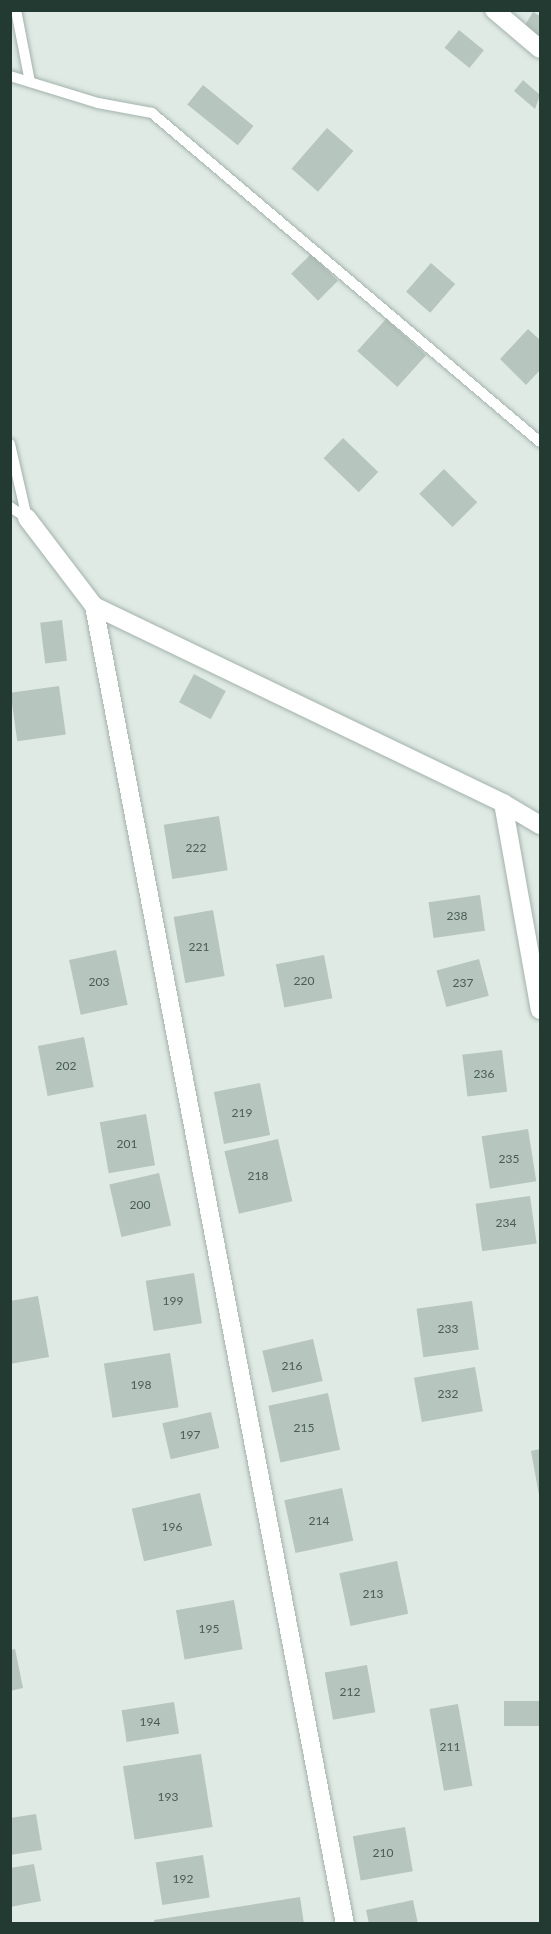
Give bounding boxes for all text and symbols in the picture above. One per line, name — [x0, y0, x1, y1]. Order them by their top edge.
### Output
house number: 222 — [186, 841, 206, 855]
house number: 238 — [447, 909, 467, 923]
house number: 221 — [189, 940, 209, 954]
house number: 220 — [294, 974, 314, 988]
house number: 203 — [89, 975, 109, 989]
house number: 237 — [453, 976, 473, 990]
house number: 202 — [56, 1059, 76, 1073]
house number: 236 — [474, 1067, 494, 1081]
house number: 219 — [232, 1106, 252, 1120]
house number: 201 — [117, 1137, 137, 1151]
house number: 235 — [499, 1152, 519, 1166]
house number: 218 — [248, 1169, 268, 1183]
house number: 200 — [130, 1198, 150, 1212]
house number: 234 — [496, 1216, 516, 1230]
house number: 199 — [163, 1294, 183, 1308]
house number: 233 — [438, 1322, 458, 1336]
house number: 216 — [282, 1359, 302, 1373]
house number: 198 — [131, 1378, 151, 1392]
house number: 232 — [438, 1387, 458, 1401]
house number: 215 — [294, 1421, 314, 1435]
house number: 197 — [180, 1428, 200, 1442]
house number: 214 — [309, 1514, 329, 1528]
house number: 196 — [162, 1520, 182, 1534]
house number: 213 — [363, 1587, 383, 1601]
house number: 195 — [199, 1622, 219, 1636]
house number: 212 — [340, 1685, 360, 1699]
house number: 194 — [140, 1715, 160, 1729]
house number: 211 — [440, 1740, 460, 1754]
house number: 193 — [158, 1790, 178, 1804]
house number: 210 — [373, 1846, 393, 1860]
house number: 192 — [173, 1872, 193, 1886]

